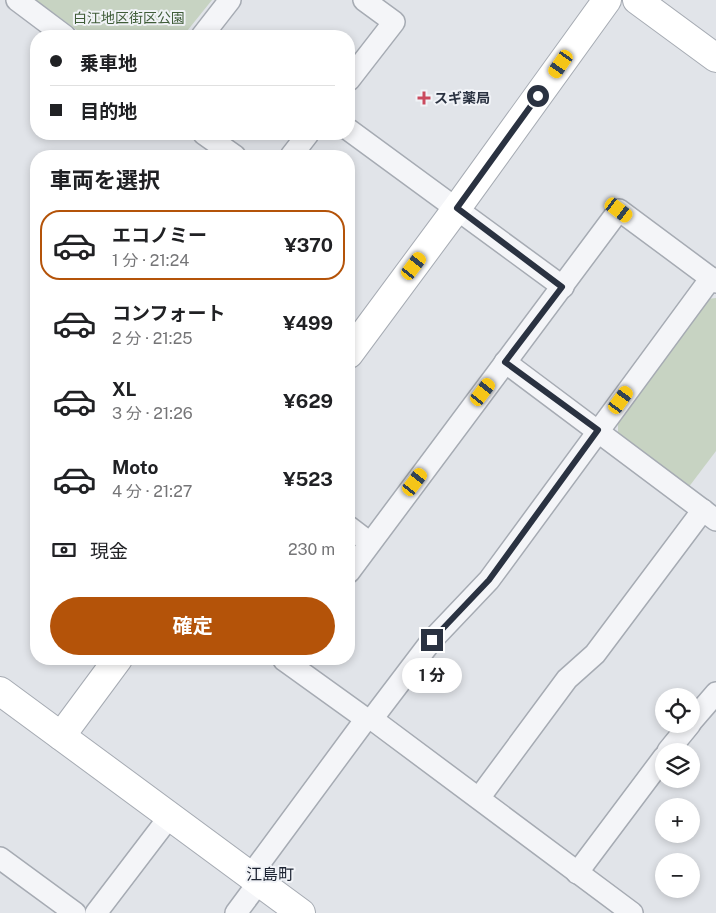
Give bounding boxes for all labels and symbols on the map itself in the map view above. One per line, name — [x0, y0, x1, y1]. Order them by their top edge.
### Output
park label: 白江地区街区公園 — [73, 10, 185, 26]
car — [546, 47, 575, 81]
route start — [527, 85, 549, 107]
place label: スギ薬局 — [434, 90, 490, 106]
marker: スギ薬局 — [418, 92, 430, 104]
car — [602, 195, 635, 225]
car — [398, 250, 429, 282]
car — [467, 376, 498, 408]
car — [606, 383, 635, 417]
car — [399, 466, 430, 498]
route end — [421, 629, 443, 651]
callout: 1 分 — [402, 658, 462, 692]
district label: 江島町 — [246, 865, 294, 884]

